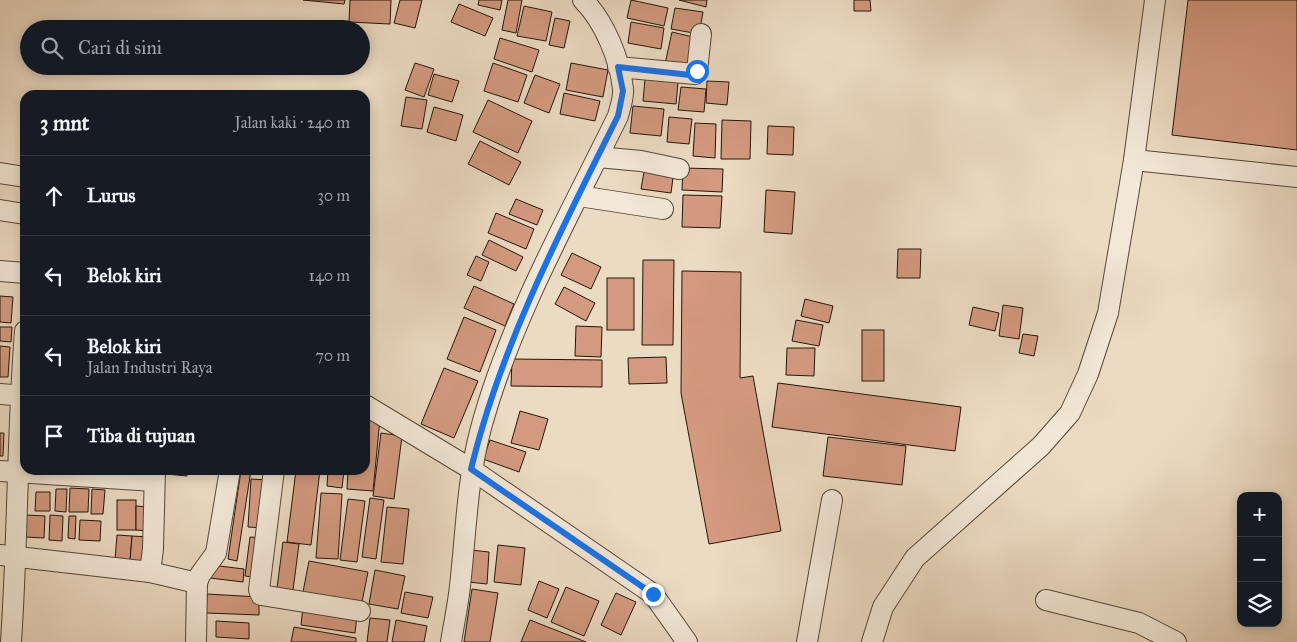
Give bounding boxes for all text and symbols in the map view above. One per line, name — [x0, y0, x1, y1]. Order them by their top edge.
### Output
search box — [20, 20, 370, 75]
icon: search — [38, 34, 66, 62]
text: Cari di sini — [78, 36, 162, 59]
route start — [686, 60, 709, 83]
text: 3 mnt — [40, 110, 89, 136]
text: Jalan kaki · 240 m — [235, 113, 350, 132]
icon: ahead — [40, 182, 68, 210]
text: Lurus — [87, 184, 135, 207]
text: 30 m — [317, 186, 350, 205]
icon: left — [40, 262, 68, 290]
text: Belok kiri — [87, 264, 161, 287]
text: 140 m — [309, 266, 350, 285]
text: Belok kiri — [87, 335, 161, 358]
icon: left — [40, 342, 68, 370]
text: 70 m — [315, 346, 350, 365]
text: Jalan Industri Raya — [87, 358, 212, 377]
icon: arrive — [40, 422, 68, 450]
text: Tiba di tujuan — [87, 424, 195, 447]
map controls — [1237, 492, 1282, 627]
button: + — [1237, 492, 1282, 537]
button: − — [1237, 537, 1282, 582]
button: layers — [1237, 582, 1282, 627]
route end — [642, 583, 665, 606]

